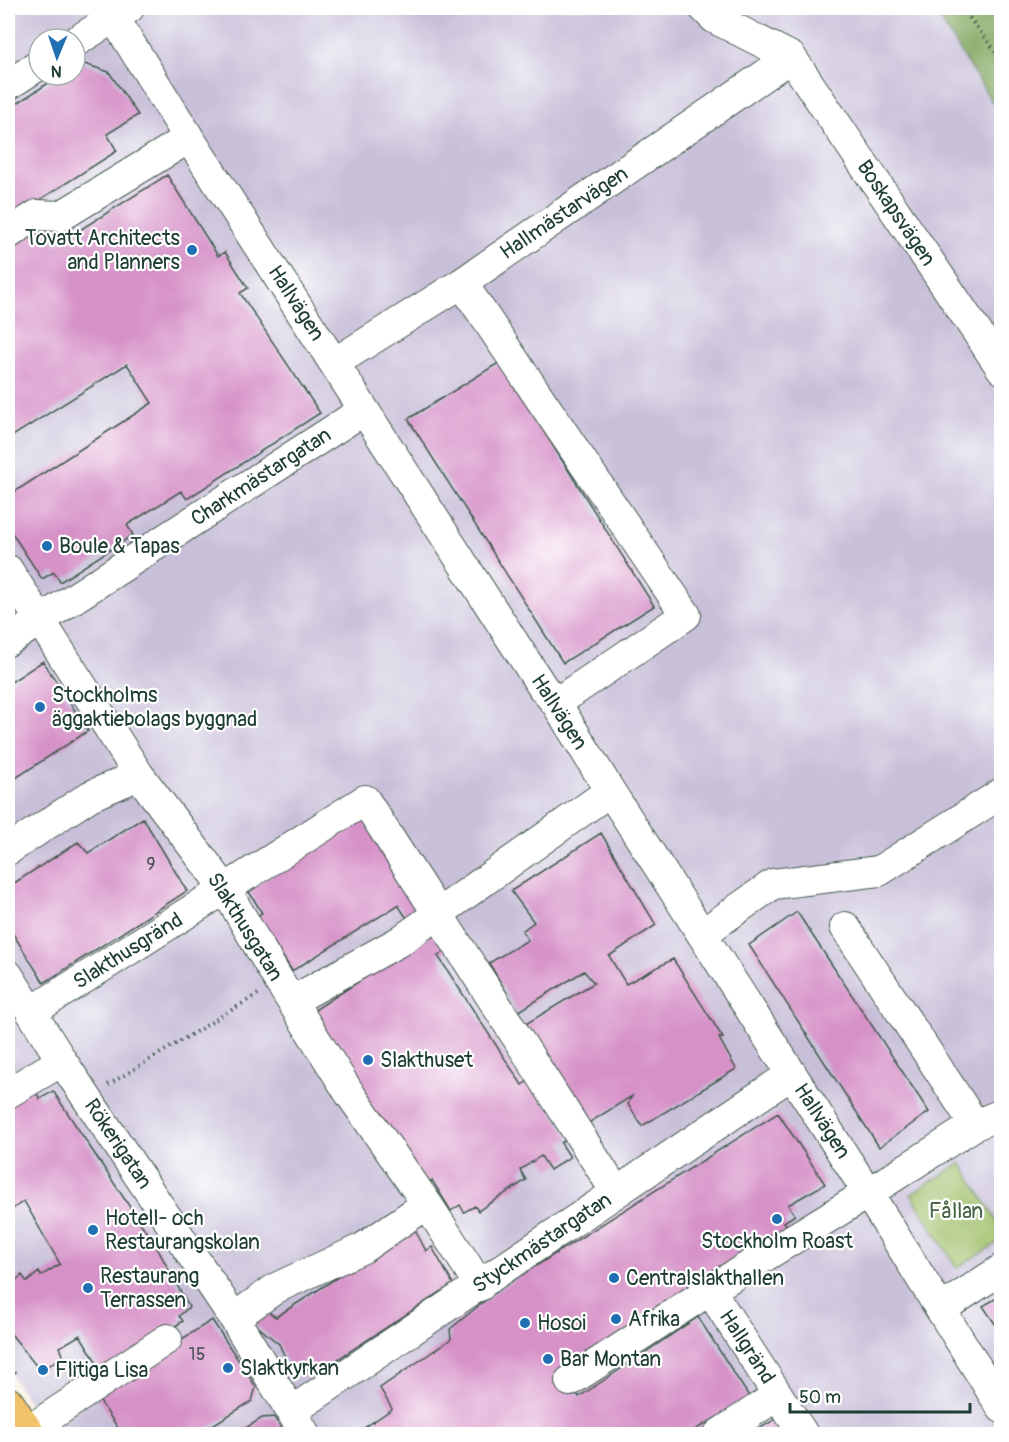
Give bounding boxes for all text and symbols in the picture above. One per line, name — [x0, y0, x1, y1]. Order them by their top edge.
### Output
north arrow — [27, 27, 87, 87]
text: N — [51, 61, 62, 81]
street label: Boskapsvägen — [851, 155, 941, 271]
street label: Hallmästarvägen — [495, 160, 633, 266]
place label: Tovatt Architects and Planners — [25, 225, 181, 276]
marker: Tovatt Architects and Planners — [185, 243, 199, 257]
street label: Hallvägen — [262, 260, 330, 346]
street label: Charkmästargatan — [186, 422, 336, 532]
place label: Boule & Tapas — [59, 533, 180, 560]
marker: Boule & Tapas — [40, 539, 54, 553]
street label: Hallvägen — [525, 669, 593, 755]
place label: Stockholms äggaktiebolags byggnad — [52, 682, 257, 733]
marker: Stockholms äggaktiebolags byggnad — [33, 700, 47, 714]
house number: 9 — [146, 853, 156, 876]
street label: Slakthusgatan — [201, 868, 289, 986]
street label: Slakthusgränd — [68, 907, 188, 995]
place label: Slakthuset — [380, 1047, 473, 1074]
marker: Slakthuset — [361, 1053, 375, 1067]
street label: Hallvägen — [788, 1078, 856, 1164]
street label: Rökerigatan — [78, 1094, 158, 1194]
street label: Styckmästargatan — [467, 1187, 617, 1299]
park label: Fållan — [929, 1198, 983, 1225]
place label: Hotell- och Restaurangskolan — [105, 1205, 260, 1256]
marker: Stockholm Roast — [770, 1212, 784, 1226]
marker: Hotell- och Restaurangskolan — [86, 1223, 100, 1237]
place label: Stockholm Roast — [701, 1228, 853, 1255]
place label: Restaurang Terrassen — [100, 1263, 199, 1314]
place label: Centralslakthallen — [626, 1265, 784, 1292]
marker: Centralslakthallen — [607, 1271, 621, 1285]
marker: Restaurang Terrassen — [81, 1281, 95, 1295]
street label: Hallgränd — [713, 1305, 781, 1389]
place label: Afrika — [628, 1306, 680, 1333]
place label: Hosoi — [537, 1310, 586, 1337]
marker: Afrika — [609, 1312, 623, 1326]
marker: Hosoi — [518, 1316, 532, 1330]
house number: 15 — [189, 1343, 205, 1366]
place label: Bar Montan — [560, 1346, 661, 1373]
marker: Bar Montan — [541, 1352, 555, 1366]
place label: Slaktkyrkan — [240, 1355, 339, 1382]
place label: Flitiga Lisa — [55, 1357, 148, 1384]
marker: Slaktkyrkan — [221, 1361, 235, 1375]
marker: Flitiga Lisa — [36, 1363, 50, 1377]
scale bar — [790, 1376, 970, 1414]
text: 50 m — [799, 1386, 841, 1409]

